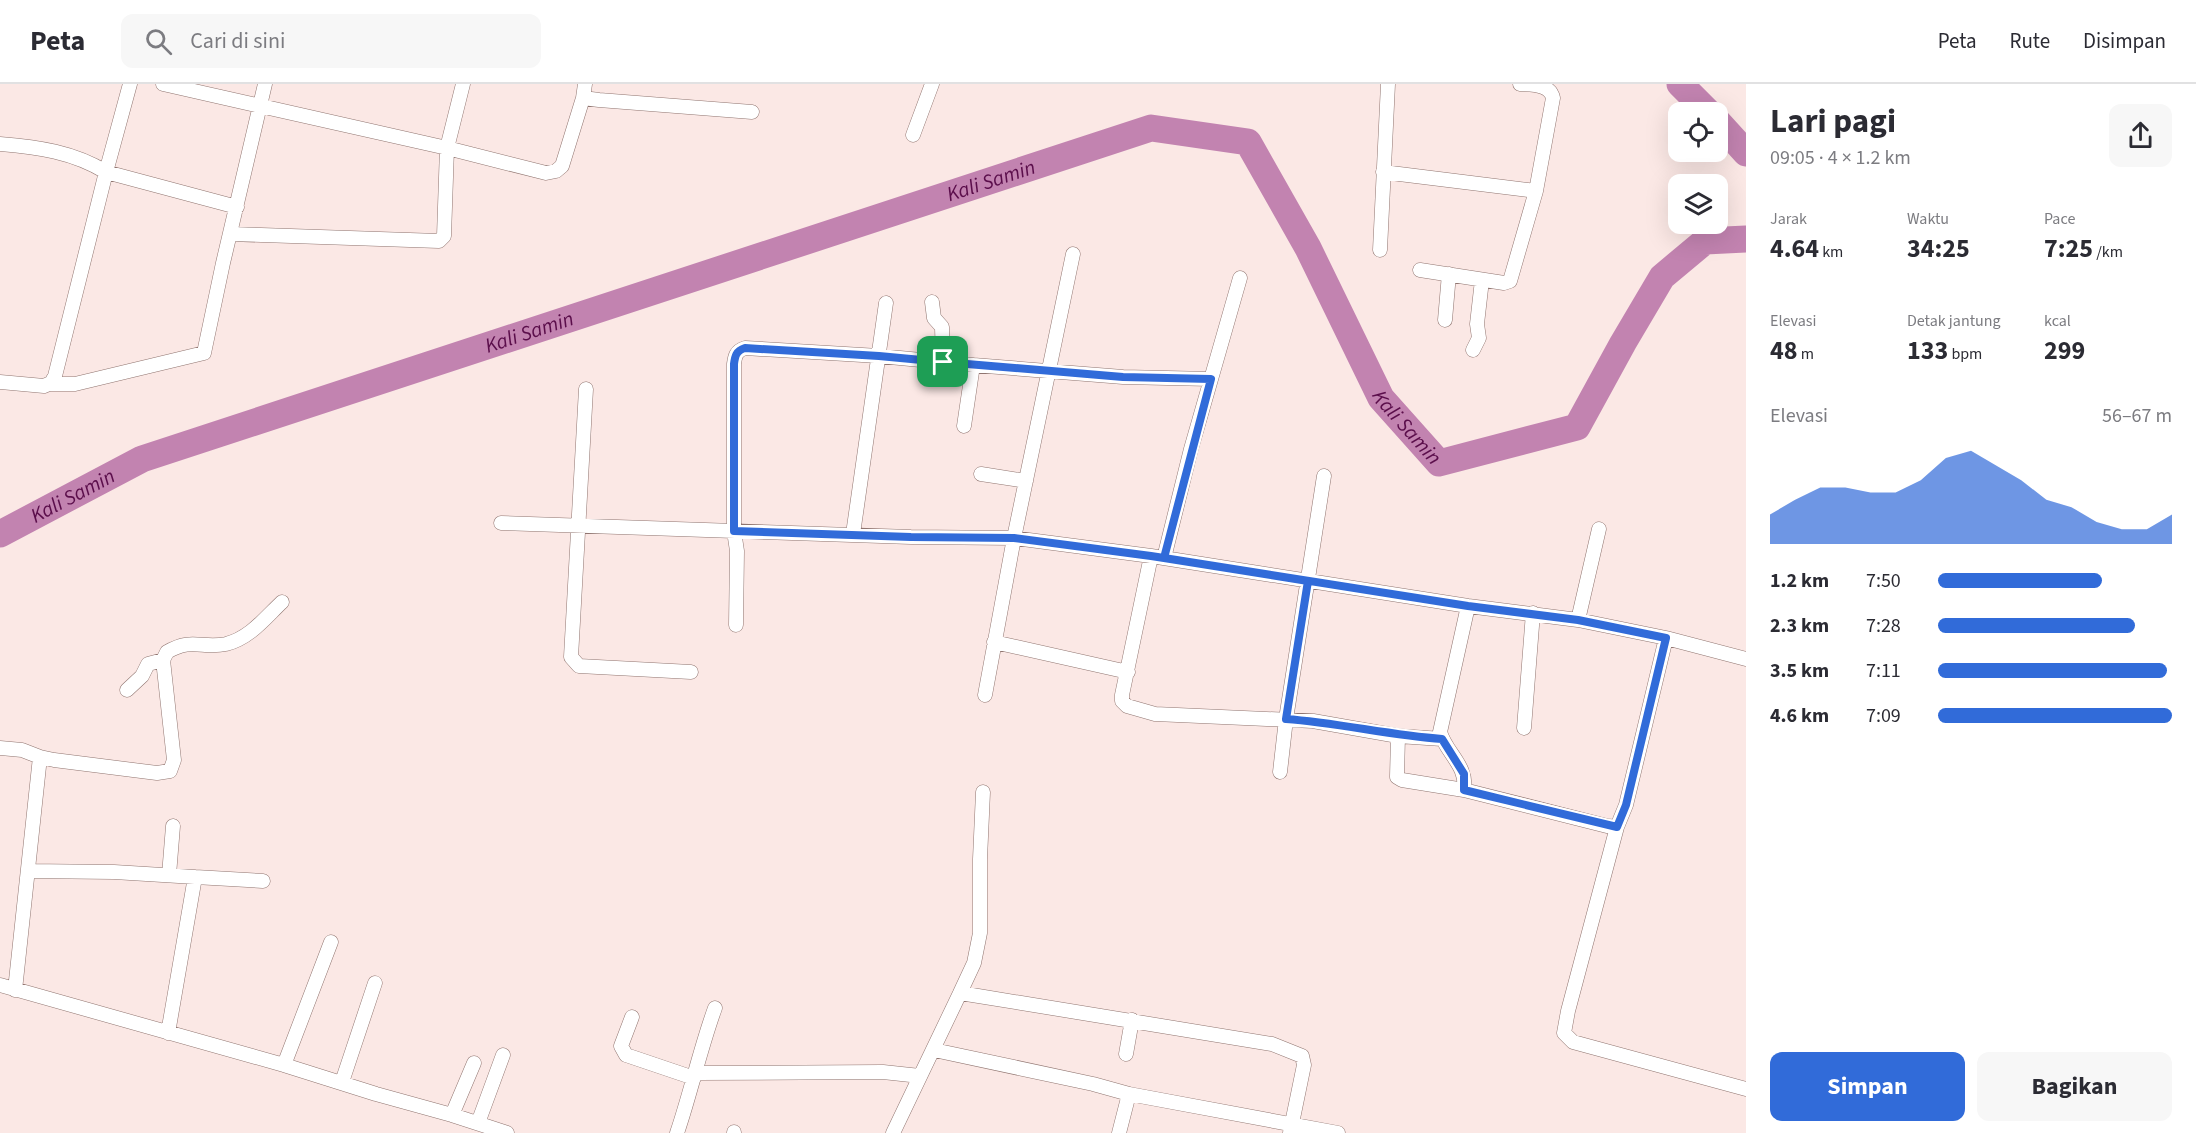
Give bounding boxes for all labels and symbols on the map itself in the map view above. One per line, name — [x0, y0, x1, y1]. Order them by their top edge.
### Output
water label: Kali Samin — [943, 152, 1039, 209]
water label: Kali Samin — [481, 303, 577, 361]
pin — [917, 336, 968, 387]
water label: Kali Samin — [1364, 385, 1449, 471]
water label: Kali Samin — [25, 461, 120, 530]

